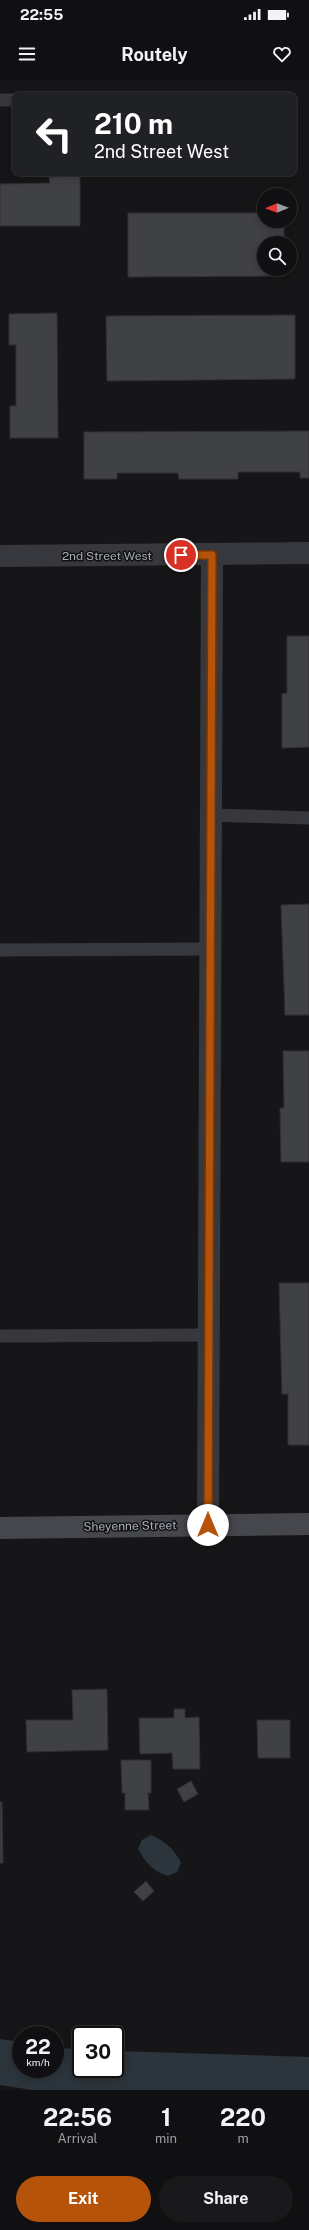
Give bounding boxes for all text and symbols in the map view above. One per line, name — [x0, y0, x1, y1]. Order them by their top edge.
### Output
text: 22:55 — [20, 6, 63, 23]
icon: menu — [16, 43, 38, 65]
icon: heart — [271, 43, 293, 65]
text: Routely — [121, 44, 188, 65]
text: 210 m — [94, 107, 173, 140]
icon: left — [28, 108, 80, 160]
text: 2nd Street West — [94, 141, 229, 162]
north arrow — [257, 188, 297, 228]
map controls — [257, 188, 297, 276]
button: search — [257, 236, 297, 276]
pin — [164, 538, 198, 572]
icon: arrive — [170, 544, 192, 566]
street label: 2nd Street West — [62, 549, 152, 563]
position arrow — [187, 1504, 229, 1546]
street label: Sheyenne Street — [83, 1518, 177, 1534]
speed limit sign: 30 — [72, 2026, 124, 2078]
text: 22 — [25, 2035, 51, 2059]
text: km/h — [26, 2056, 50, 2068]
text: 22:56 — [43, 2103, 112, 2131]
text: 1 — [161, 2103, 171, 2131]
text: 220 — [220, 2103, 266, 2131]
text: Arrival — [57, 2131, 98, 2146]
text: min — [155, 2131, 177, 2146]
text: m — [237, 2131, 249, 2146]
button: Exit — [16, 2176, 151, 2222]
button: Share — [159, 2176, 293, 2222]

